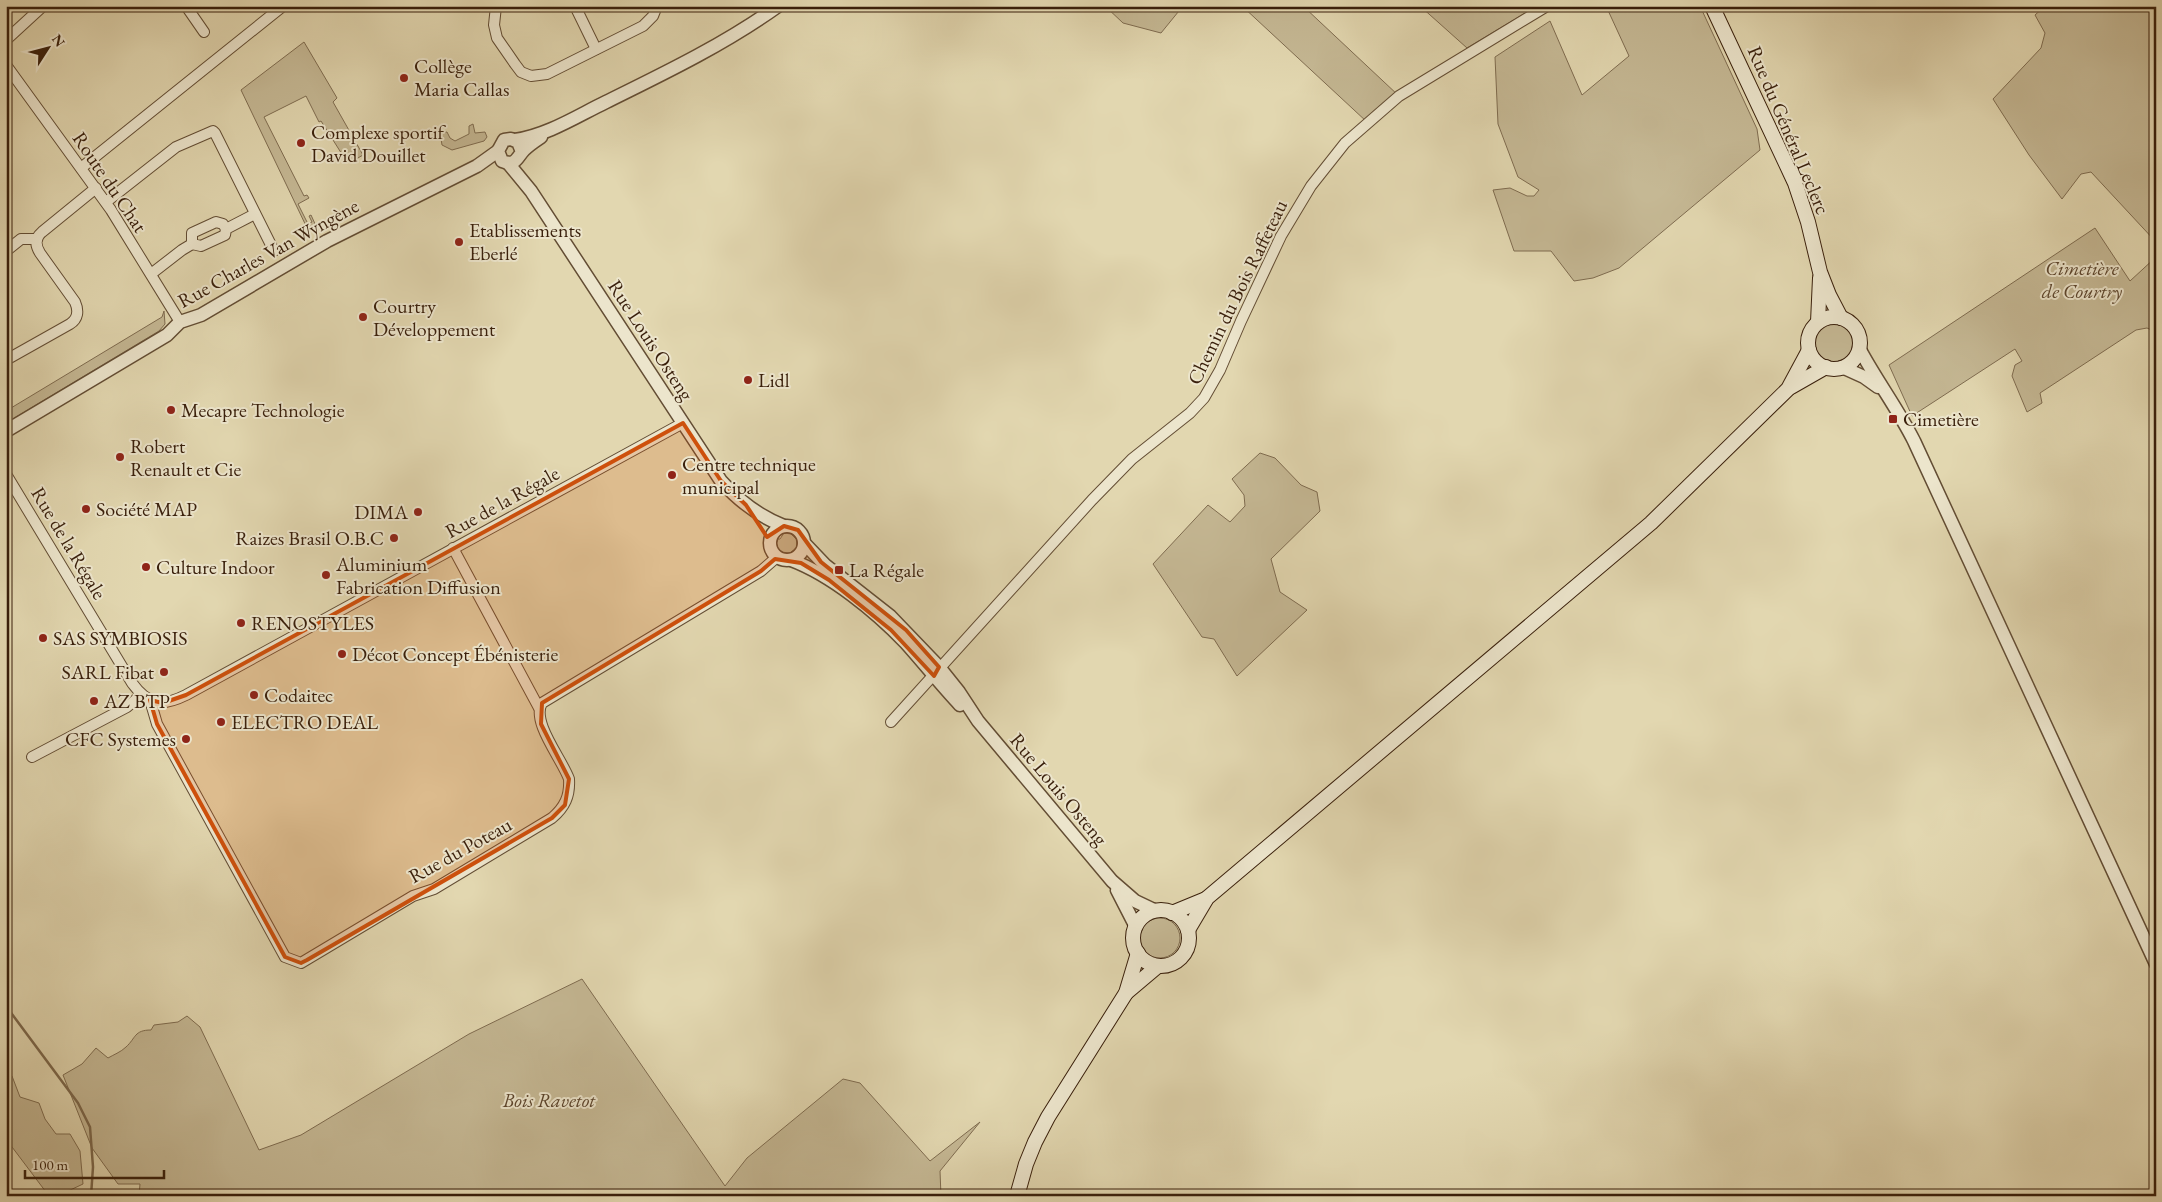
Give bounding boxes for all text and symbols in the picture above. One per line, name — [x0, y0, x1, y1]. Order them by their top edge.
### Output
north arrow — [22, 22, 72, 72]
text: N — [48, 30, 70, 51]
street label: Rue du Général Leclerc — [1742, 42, 1836, 218]
place label: Collège Maria Callas — [414, 53, 509, 102]
marker: Collège Maria Callas — [398, 72, 410, 84]
place label: Complexe sportif David Douillet — [311, 119, 447, 168]
street label: Route du Chat — [67, 127, 154, 238]
marker: Complexe sportif David Douillet — [295, 137, 307, 149]
street label: Rue Charles Van Wyngène — [173, 192, 363, 314]
street label: Chemin du Bois Raffeteau — [1181, 195, 1293, 389]
place label: Etablissements Eberlé — [469, 217, 581, 266]
marker: Etablissements Eberlé — [453, 236, 465, 248]
park label: Cimetière de Courtry — [2042, 255, 2122, 304]
street label: Rue Louis Osteng — [602, 275, 700, 406]
place label: Courtry Développement — [373, 293, 496, 342]
marker: Courtry Développement — [357, 311, 369, 323]
place label: Lidl — [758, 367, 790, 393]
marker: Lidl — [742, 374, 754, 386]
place label: Mecapre Technologie — [181, 397, 345, 423]
marker: Mecapre Technologie — [165, 404, 177, 416]
place label: Cimetière — [1903, 406, 1979, 432]
marker: Cimetière — [1887, 413, 1899, 425]
place label: Robert Renault et Cie — [130, 433, 241, 482]
marker: Robert Renault et Cie — [114, 451, 126, 463]
place label: Centre technique municipal — [682, 451, 816, 500]
street label: Rue de la Régale — [440, 460, 564, 544]
marker: Centre technique municipal — [666, 469, 678, 481]
street label: Rue de la Régale — [25, 482, 113, 604]
place label: Société MAP — [96, 496, 197, 522]
place label: DIMA — [354, 499, 408, 525]
marker: Société MAP — [80, 503, 92, 515]
marker: DIMA — [412, 506, 424, 518]
place label: Raizes Brasil O.B.C — [235, 525, 384, 551]
marker: Raizes Brasil O.B.C — [388, 532, 400, 544]
place label: Aluminium Fabrication Diffusion — [335, 551, 501, 600]
place label: Culture Indoor — [156, 554, 275, 580]
place label: La Régale — [849, 557, 924, 583]
marker: Culture Indoor — [140, 561, 152, 573]
marker: La Régale — [833, 564, 845, 576]
marker: Aluminium Fabrication Diffusion — [320, 569, 332, 581]
place label: RENOSTYLES — [251, 610, 374, 636]
marker: RENOSTYLES — [235, 617, 247, 629]
place label: SAS SYMBIOSIS — [53, 625, 188, 651]
marker: SAS SYMBIOSIS — [37, 632, 49, 644]
place label: Décot Concept Ébénisterie — [352, 641, 558, 667]
marker: Décot Concept Ébénisterie — [336, 648, 348, 660]
place label: SARL Fibat — [62, 659, 155, 685]
marker: SARL Fibat — [158, 666, 170, 678]
place label: Codaitec — [264, 682, 333, 708]
place label: AZ BTP — [103, 688, 170, 714]
marker: Codaitec — [248, 689, 260, 701]
marker: AZ BTP — [88, 695, 100, 707]
place label: ELECTRO DEAL — [231, 709, 379, 735]
marker: ELECTRO DEAL — [215, 716, 227, 728]
place label: CFC Systemes — [65, 726, 176, 752]
street label: Rue Louis Osteng — [1004, 727, 1114, 851]
marker: CFC Systemes — [180, 733, 192, 745]
street label: Rue du Poteau — [404, 811, 516, 889]
park label: Bois Ravetot — [502, 1087, 596, 1113]
scale bar — [25, 1147, 164, 1179]
text: 100 m — [32, 1155, 69, 1174]

